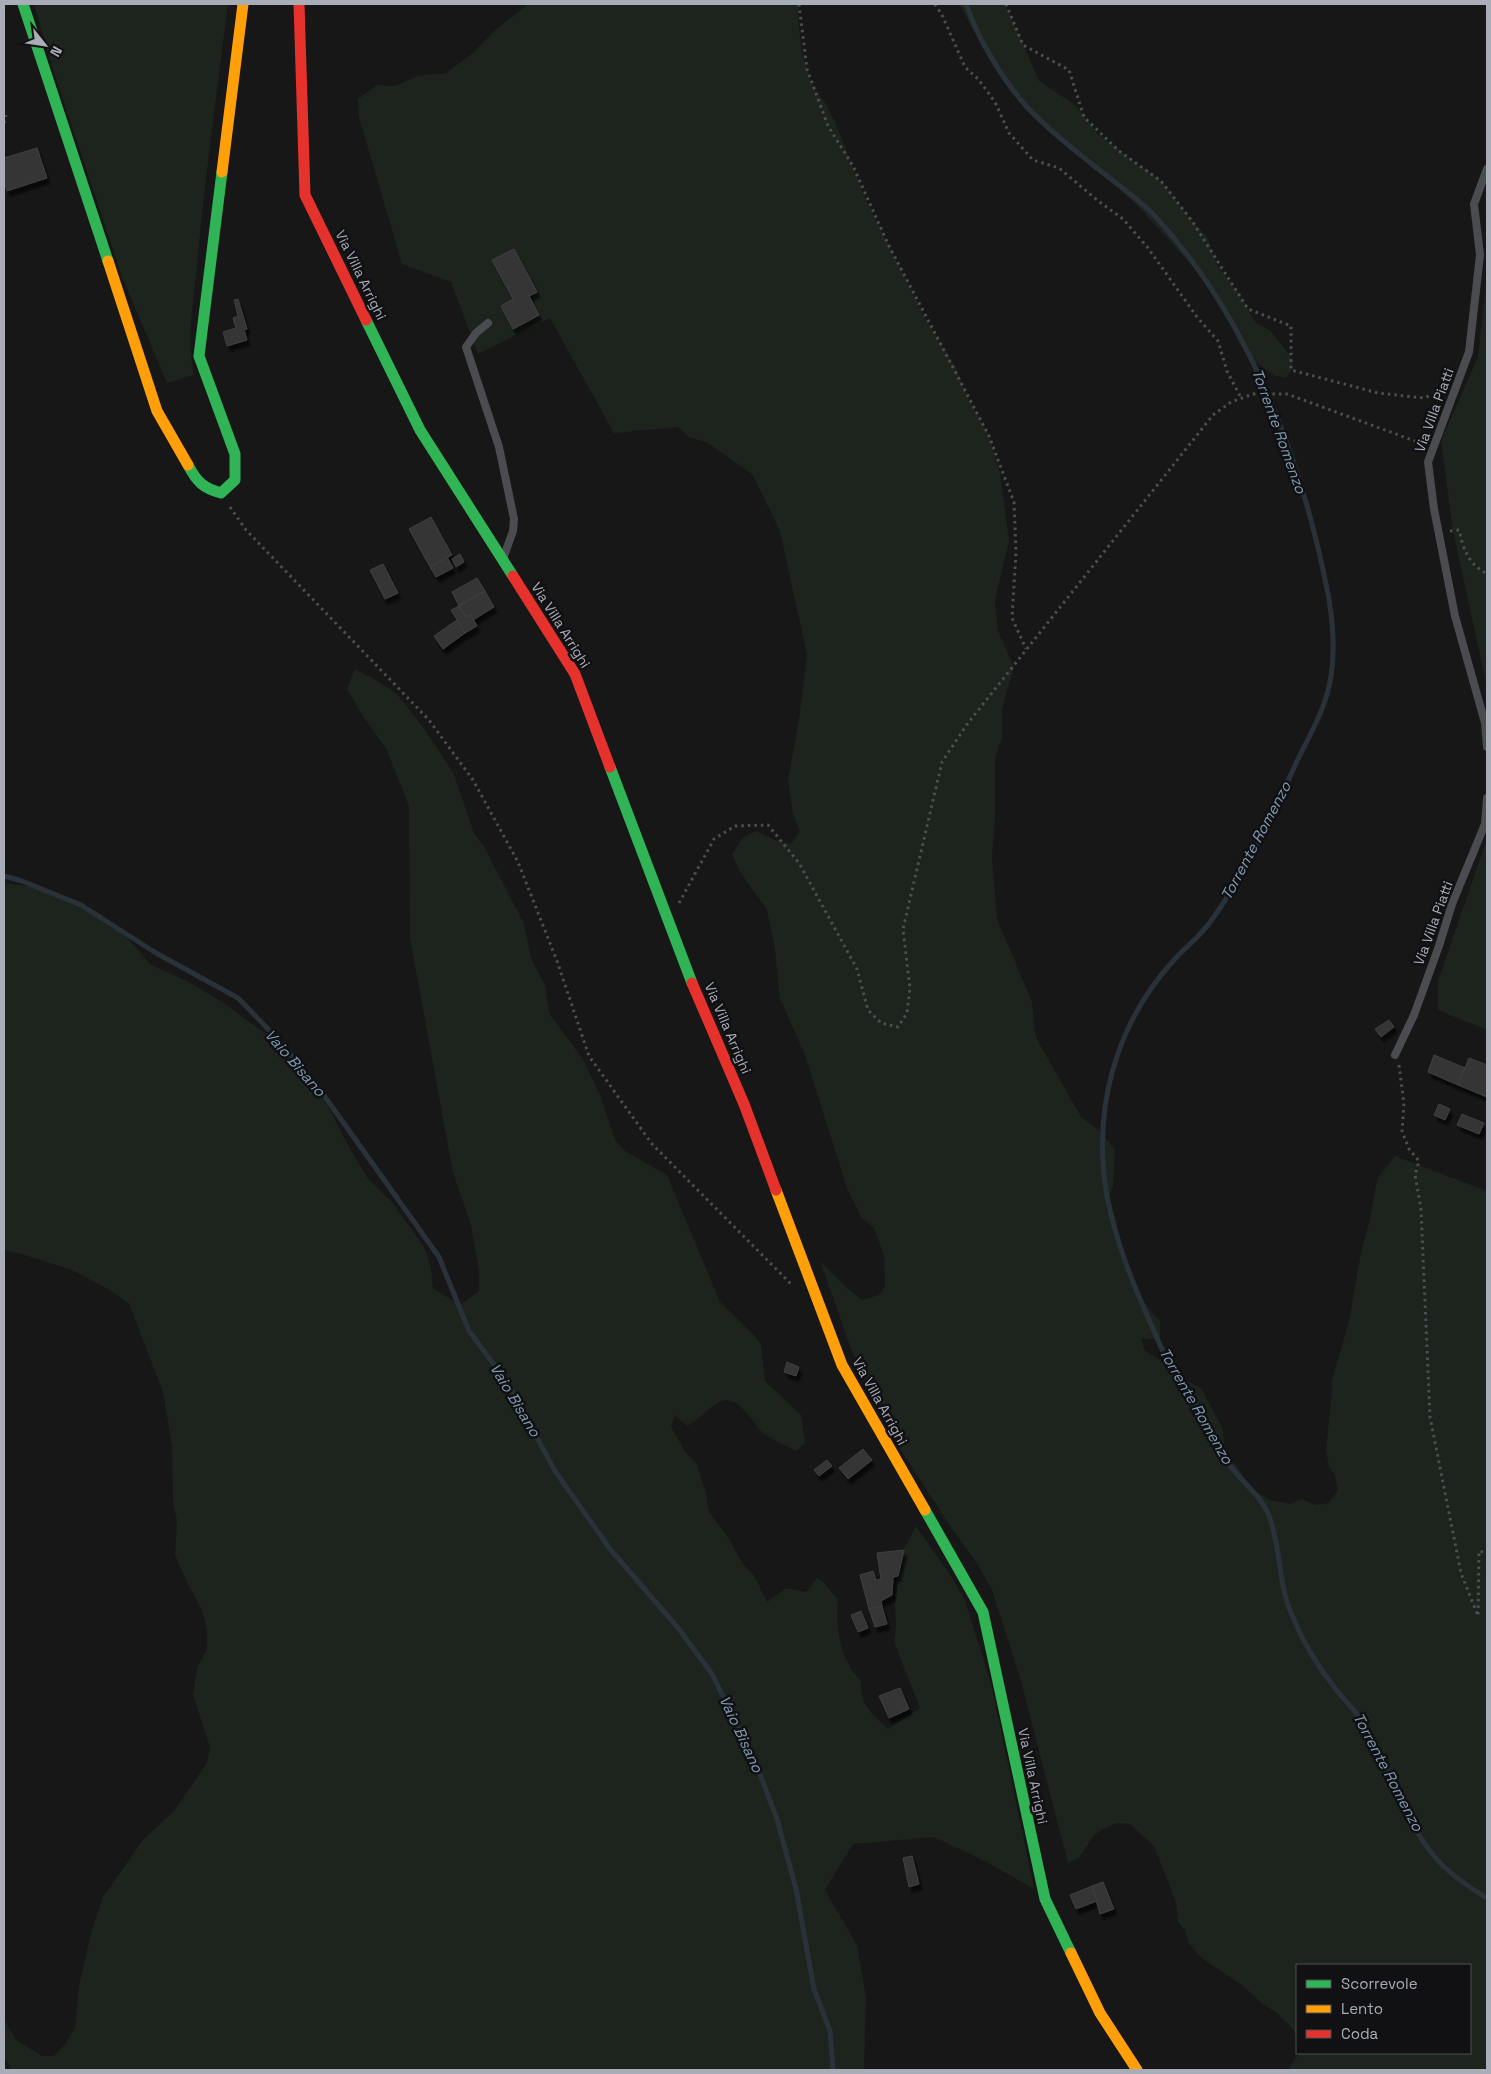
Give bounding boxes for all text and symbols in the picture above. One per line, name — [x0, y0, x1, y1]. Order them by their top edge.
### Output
north arrow — [20, 20, 70, 70]
text: N — [46, 43, 66, 60]
street label: Via Villa Arrighi — [331, 227, 391, 323]
street label: Via Villa Piatti — [1410, 365, 1458, 455]
water label: Torrente Romenzo — [1248, 366, 1311, 496]
street label: Via Villa Arrighi — [527, 579, 595, 671]
water label: Torrente Romenzo — [1216, 778, 1295, 903]
street label: Via Villa Piatti — [1409, 878, 1457, 968]
street label: Via Villa Arrighi — [701, 979, 755, 1077]
water label: Vaio Bisano — [261, 1025, 330, 1101]
water label: Torrente Romenzo — [1155, 1344, 1238, 1468]
street label: Via Villa Arrighi — [848, 1354, 912, 1448]
water label: Vaio Bisano — [486, 1359, 545, 1441]
water label: Vaio Bisano — [715, 1692, 768, 1776]
water label: Torrente Romenzo — [1349, 1709, 1428, 1835]
street label: Via Villa Arrighi — [1014, 1726, 1052, 1826]
legend — [1296, 1964, 1471, 2054]
text: Scorrevole — [1341, 1974, 1418, 1993]
text: Lento — [1341, 1999, 1383, 2018]
text: Coda — [1341, 2024, 1379, 2043]

